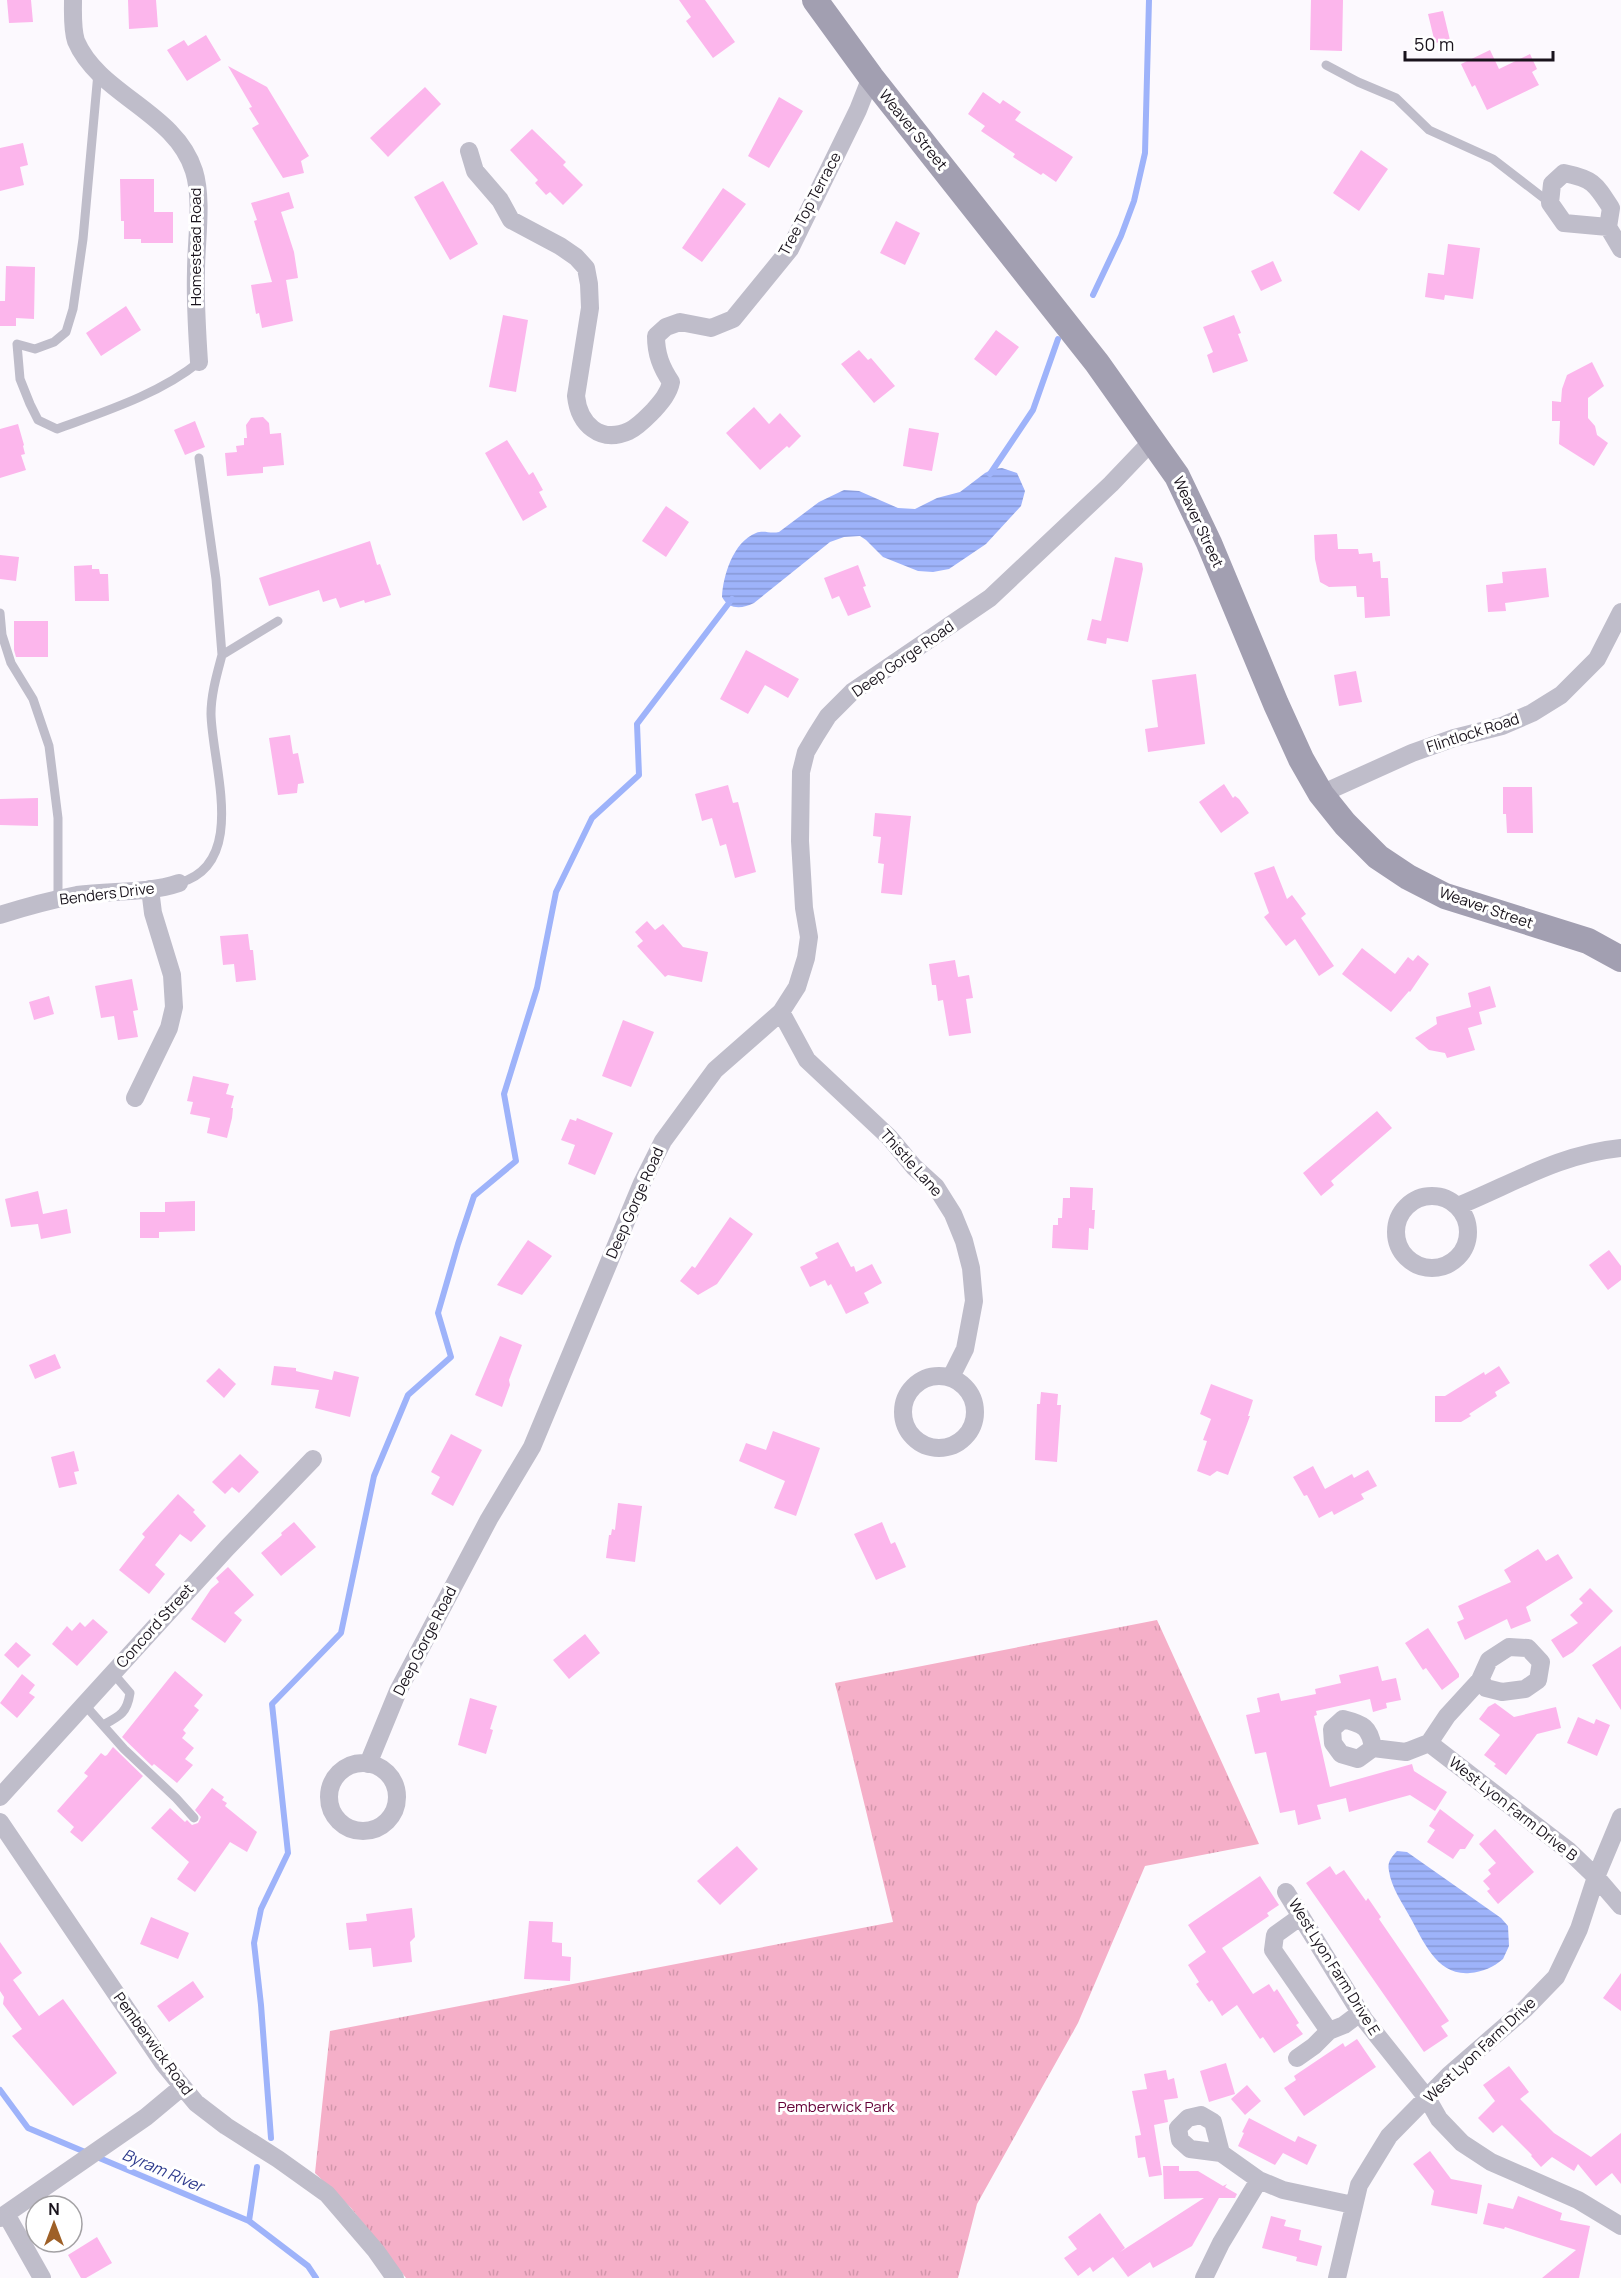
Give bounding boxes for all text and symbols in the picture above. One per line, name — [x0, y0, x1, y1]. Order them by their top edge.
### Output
scale bar — [1405, 24, 1554, 62]
text: 50 m — [1414, 32, 1454, 56]
street label: Weaver Street — [874, 85, 952, 175]
street label: Tree Top Terrace — [773, 148, 846, 259]
street label: Homestead Road — [185, 188, 206, 306]
street label: Weaver Street — [1168, 473, 1229, 571]
street label: Deep Gorge Road — [848, 616, 958, 702]
street label: Flintlock Road — [1424, 708, 1522, 757]
street label: Benders Drive — [58, 877, 156, 910]
street label: Weaver Street — [1436, 882, 1536, 933]
street label: Thistle Lane — [875, 1124, 947, 1201]
street label: Deep Gorge Road — [601, 1144, 669, 1262]
street label: Concord Street — [111, 1579, 198, 1672]
street label: Deep Gorge Road — [388, 1583, 461, 1699]
street label: West Lyon Farm Drive B — [1445, 1752, 1582, 1866]
street label: West Lyon Farm Drive E — [1284, 1894, 1385, 2039]
street label: Pemberwick Road — [109, 1988, 198, 2099]
street label: West Lyon Farm Drive — [1419, 1992, 1540, 2107]
park label: Pemberwick Park — [778, 2096, 895, 2117]
water label: Byram River — [119, 2143, 209, 2198]
north arrow — [24, 2194, 84, 2254]
text: N — [48, 2198, 60, 2220]

